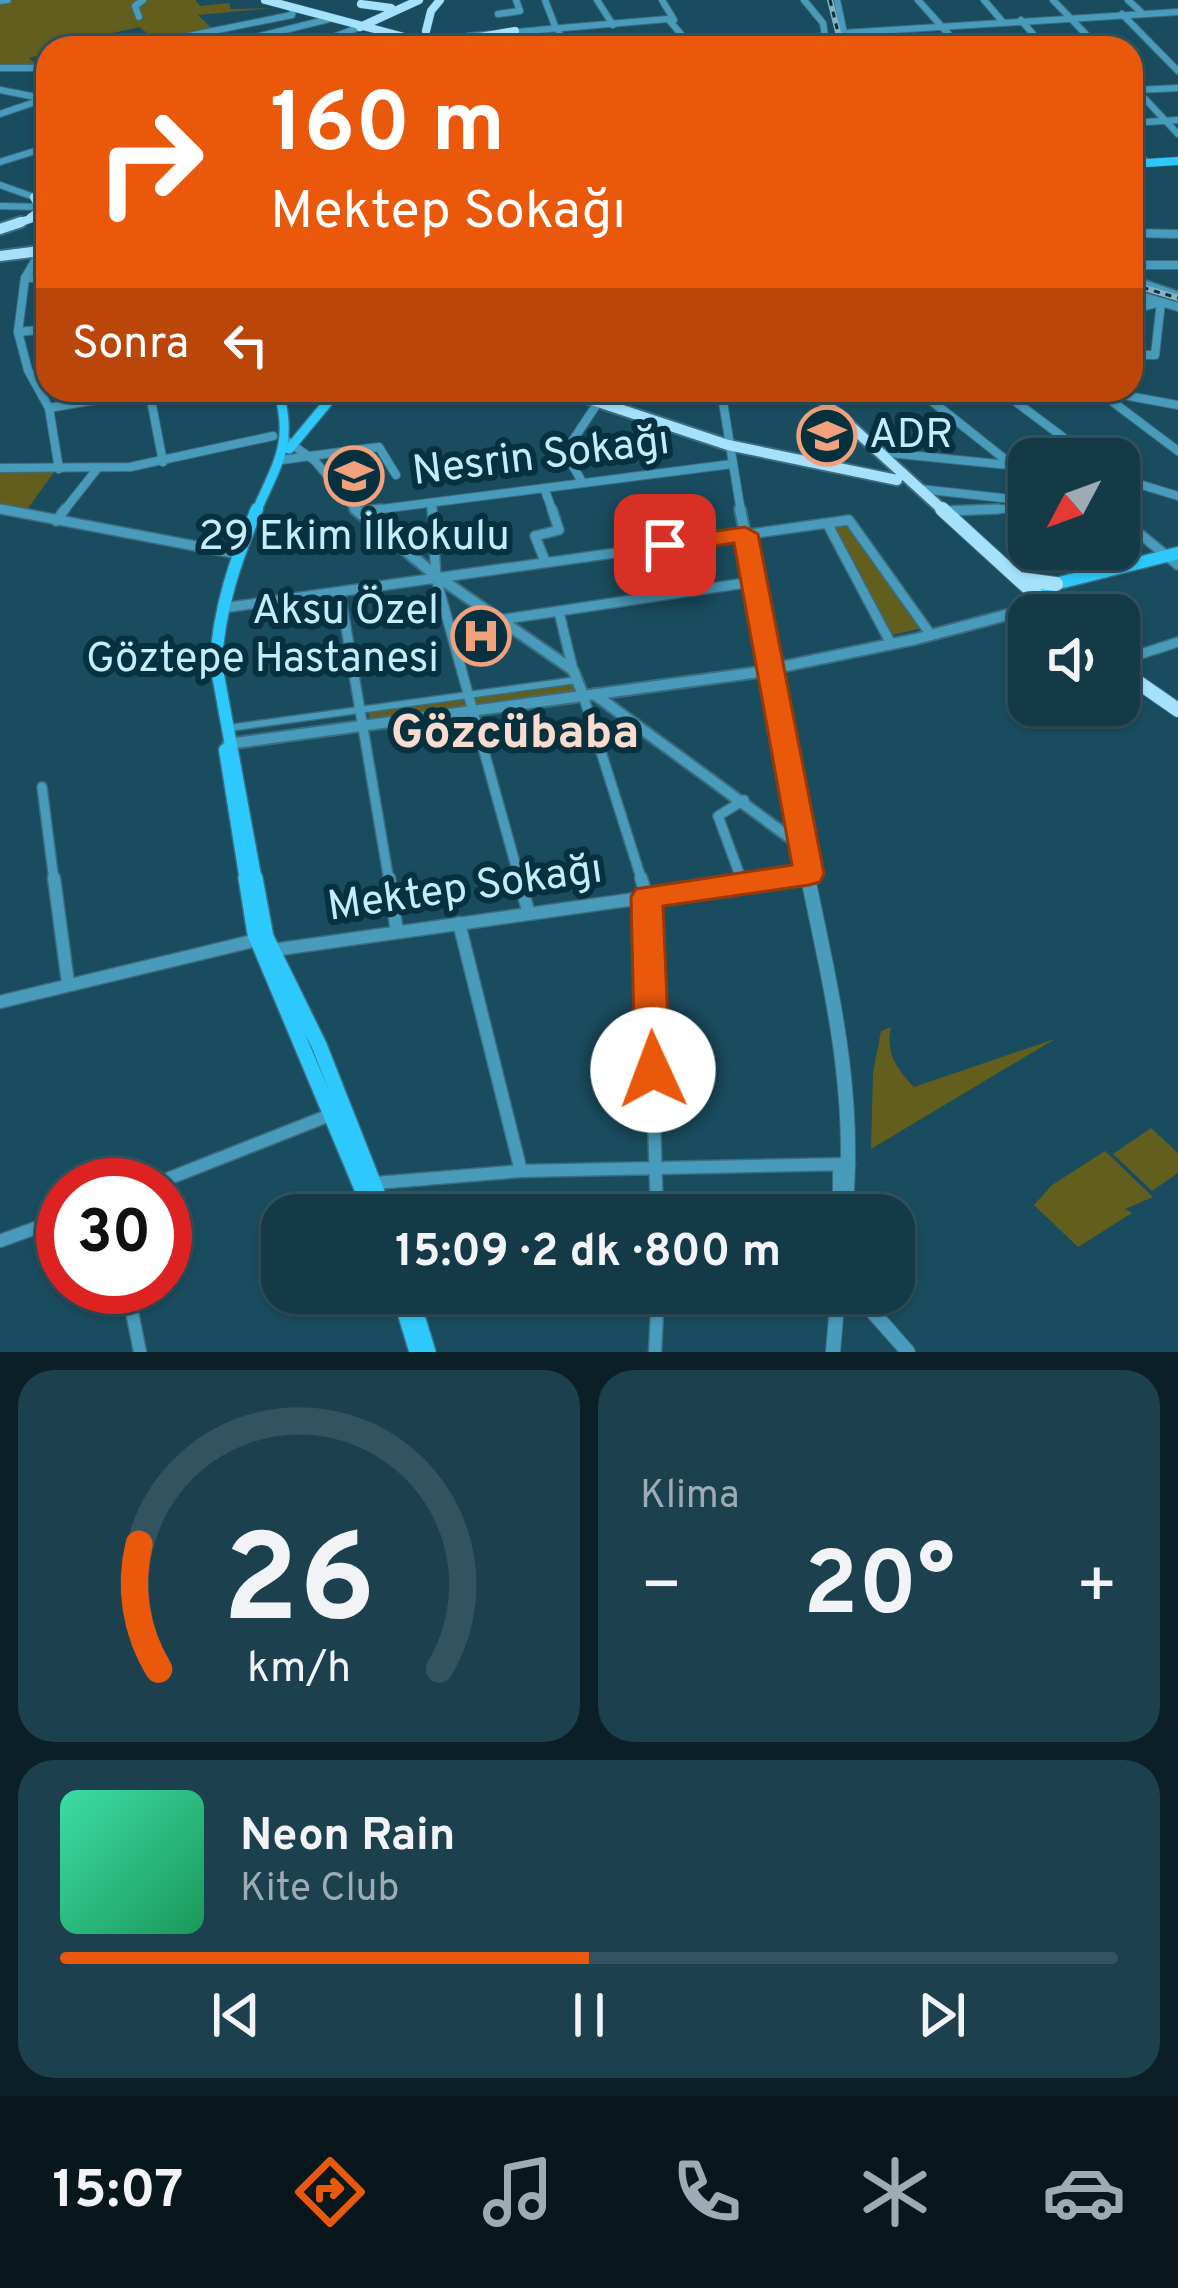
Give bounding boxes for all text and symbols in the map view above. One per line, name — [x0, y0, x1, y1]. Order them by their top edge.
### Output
text: 160 m — [270, 75, 505, 181]
icon: right — [72, 84, 228, 240]
text: Mektep Sokağı — [270, 179, 626, 248]
icon: left — [213, 312, 279, 378]
text: Sonra — [72, 317, 189, 374]
school or university icon: ADR — [796, 405, 858, 467]
place label: ADR — [869, 410, 953, 463]
street label: Nesrin Sokağı — [410, 416, 672, 500]
north arrow — [1008, 438, 1140, 570]
map controls — [1008, 438, 1140, 726]
school or university icon: 29 Ekim İlkokulu — [323, 445, 385, 507]
pin — [614, 494, 716, 596]
place label: 29 Ekim İlkokulu — [198, 511, 510, 565]
icon: arrive — [632, 512, 698, 578]
place label: Aksu Özel Göztepe Hastanesi — [86, 585, 439, 687]
button: sound — [1008, 594, 1140, 726]
hospital icon: Aksu Özel Göztepe Hastanesi — [450, 605, 512, 667]
district label: Gözcübaba — [391, 705, 639, 765]
street label: Mektep Sokağı — [324, 844, 606, 936]
position arrow — [590, 1007, 716, 1133]
speed limit sign: 30 — [36, 1158, 192, 1314]
text: 15:09 · 2 dk · 800 m — [395, 1225, 781, 1282]
text: Klima — [640, 1473, 740, 1522]
text: 26 — [222, 1508, 376, 1666]
text: 20° — [803, 1533, 955, 1646]
text: − — [640, 1548, 683, 1631]
text: + — [1075, 1548, 1118, 1631]
text: km/h — [247, 1643, 351, 1697]
text: Neon Rain — [240, 1809, 456, 1866]
text: Kite Club — [240, 1866, 399, 1915]
icon: previous — [203, 1982, 269, 2048]
icon: pause — [556, 1982, 622, 2048]
icon: next — [909, 1982, 975, 2048]
icon: directions — [288, 2150, 372, 2234]
icon: music — [476, 2150, 560, 2234]
icon: phone — [665, 2150, 749, 2234]
icon: climate — [853, 2150, 937, 2234]
icon: car — [1042, 2150, 1126, 2234]
text: 15:07 — [52, 2158, 183, 2227]

